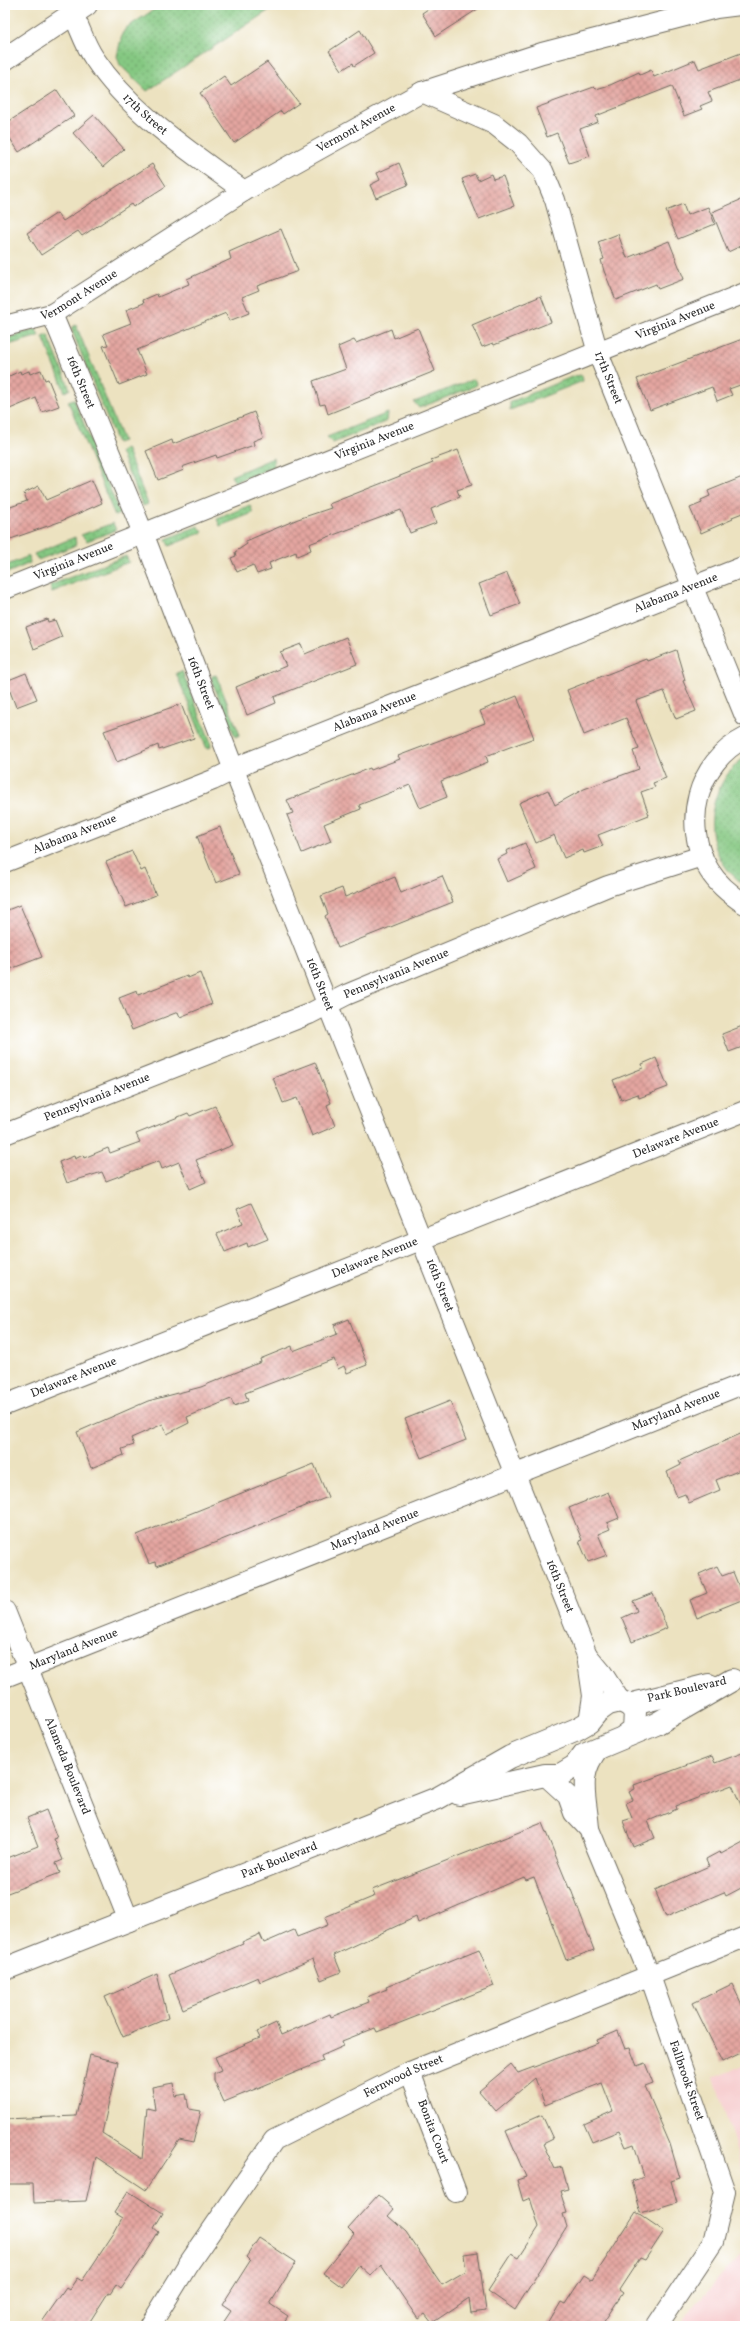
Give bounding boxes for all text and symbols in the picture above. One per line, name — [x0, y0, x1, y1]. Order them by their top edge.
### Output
street label: 17th Street — [119, 90, 171, 139]
street label: Vermont Avenue — [314, 100, 399, 157]
street label: Vermont Avenue — [39, 266, 121, 325]
street label: Virginia Avenue — [633, 298, 718, 344]
street label: 17th Street — [590, 349, 626, 407]
street label: 16th Street — [62, 353, 99, 411]
street label: Virginia Avenue — [332, 418, 417, 464]
street label: Virginia Avenue — [31, 538, 116, 585]
street label: Alabama Avenue — [632, 569, 721, 617]
street label: 16th Street — [183, 654, 218, 712]
street label: Alabama Avenue — [330, 688, 419, 736]
street label: Alabama Avenue — [30, 811, 119, 858]
street label: Pennsylvania Avenue — [341, 945, 452, 1003]
street label: 16th Street — [302, 956, 337, 1014]
street label: Pennsylvania Avenue — [42, 1069, 153, 1126]
street label: Delaware Avenue — [631, 1114, 722, 1163]
street label: Delaware Avenue — [329, 1234, 421, 1282]
street label: 16th Street — [422, 1257, 457, 1314]
street label: Delaware Avenue — [28, 1353, 119, 1402]
street label: Maryland Avenue — [629, 1386, 723, 1435]
street label: Maryland Avenue — [328, 1505, 422, 1555]
street label: 16th Street — [542, 1557, 577, 1615]
street label: Maryland Avenue — [27, 1625, 121, 1674]
street label: Park Boulevard — [646, 1673, 728, 1707]
street label: Alameda Boulevard — [40, 1715, 94, 1817]
street label: Park Boulevard — [239, 1838, 320, 1883]
street label: Fallbrook Street — [665, 2038, 708, 2123]
street label: Fernwood Street — [361, 2051, 446, 2102]
street label: Bonita Court — [413, 2097, 452, 2166]

